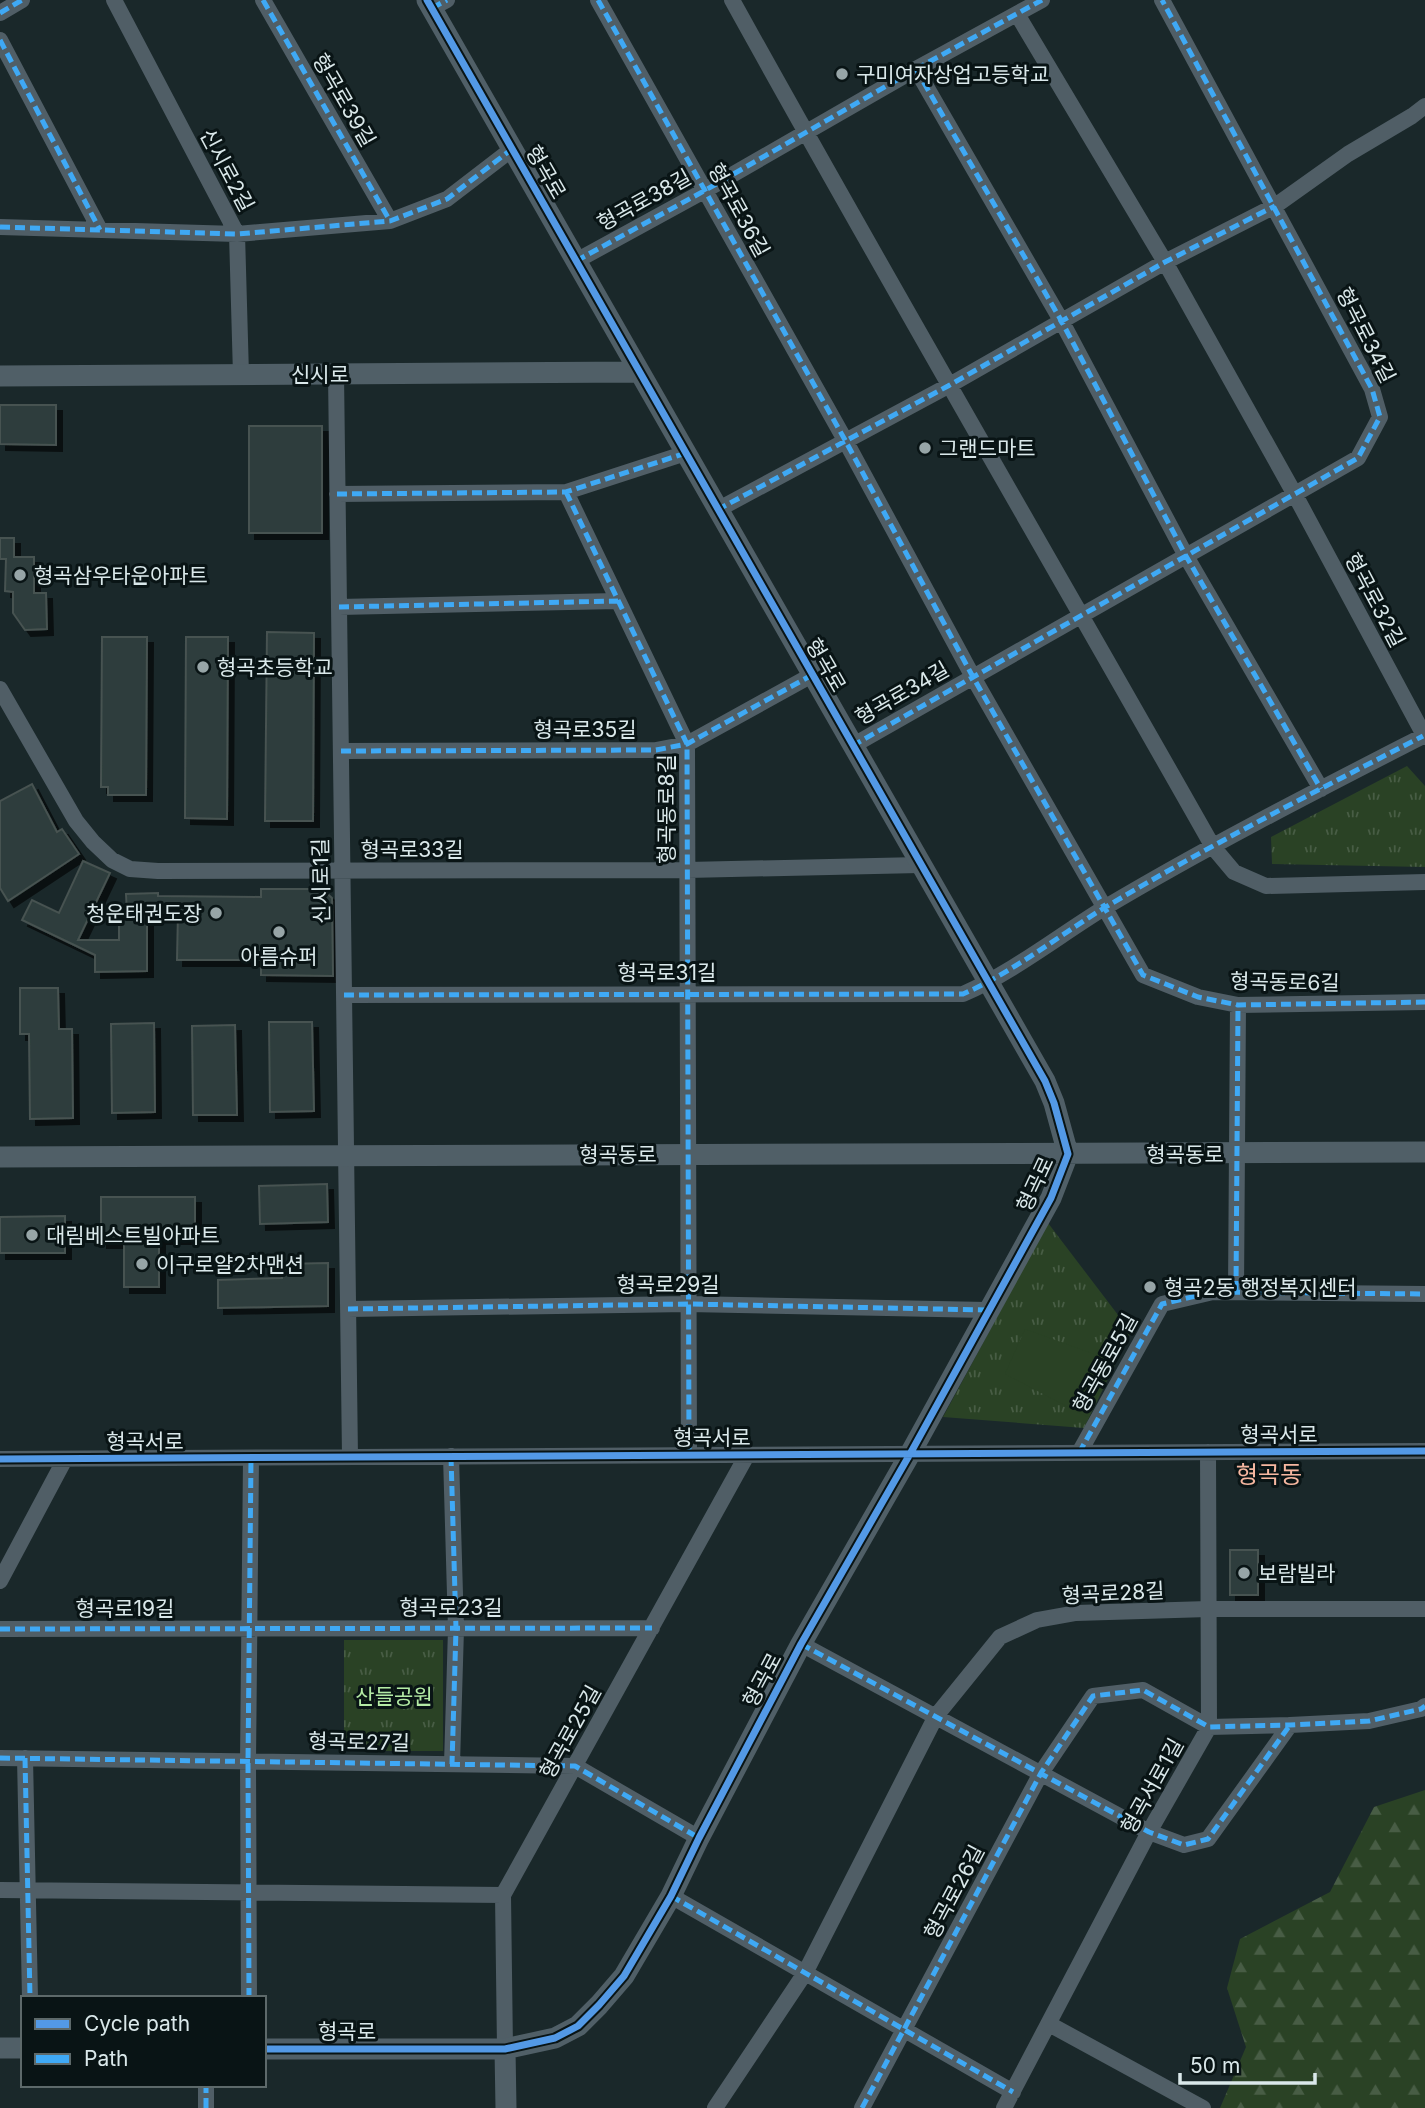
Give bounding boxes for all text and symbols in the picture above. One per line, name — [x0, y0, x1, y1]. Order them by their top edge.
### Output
street label: 형곡로39길 — [307, 49, 381, 151]
place label: 구미여자상업고등학교 — [856, 62, 1049, 87]
marker: 구미여자상업고등학교 — [834, 66, 850, 82]
street label: 신시로2길 — [195, 124, 259, 216]
street label: 형곡로 — [521, 141, 571, 203]
street label: 형곡로36길 — [703, 159, 775, 261]
street label: 형곡로38길 — [593, 164, 695, 236]
street label: 형곡로34길 — [1331, 283, 1401, 387]
street label: 신시로 — [291, 362, 349, 387]
place label: 그랜드마트 — [939, 436, 1036, 461]
marker: 그랜드마트 — [917, 440, 933, 456]
street label: 형곡로32길 — [1340, 549, 1410, 651]
place label: 형곡삼우타운아파트 — [34, 563, 208, 588]
marker: 형곡삼우타운아파트 — [12, 567, 28, 583]
street label: 형곡로 — [801, 634, 851, 696]
place label: 형곡초등학교 — [217, 655, 333, 680]
street label: 형곡로34길 — [851, 656, 953, 730]
marker: 형곡초등학교 — [195, 659, 211, 675]
street label: 형곡로35길 — [533, 717, 637, 742]
street label: 형곡동로8길 — [654, 754, 679, 864]
street label: 형곡로33길 — [360, 837, 464, 862]
street label: 신시로1길 — [308, 838, 334, 924]
place label: 청운태권도장 — [86, 901, 202, 926]
marker: 청운태권도장 — [208, 905, 224, 921]
marker: 아름슈퍼 — [271, 924, 287, 940]
place label: 아름슈퍼 — [240, 944, 318, 969]
street label: 형곡로31길 — [618, 960, 716, 985]
street label: 형곡동로6길 — [1230, 969, 1340, 995]
street label: 형곡동로 — [579, 1142, 657, 1167]
street label: 형곡동로 — [1146, 1142, 1224, 1167]
street label: 형곡로 — [1011, 1152, 1059, 1216]
place label: 대림베스트빌아파트 — [46, 1223, 220, 1248]
marker: 대림베스트빌아파트 — [24, 1227, 40, 1243]
place label: 이구로얄2차맨션 — [156, 1252, 304, 1277]
marker: 이구로얄2차맨션 — [134, 1256, 150, 1272]
street label: 형곡로29길 — [616, 1272, 720, 1297]
place label: 형곡2동 행정복지센터 — [1164, 1275, 1357, 1300]
marker: 형곡2동 행정복지센터 — [1142, 1279, 1158, 1295]
street label: 형곡동로5길 — [1068, 1309, 1142, 1417]
street label: 형곡서로 — [1240, 1422, 1318, 1447]
street label: 형곡서로 — [673, 1425, 751, 1450]
street label: 형곡서로 — [106, 1429, 184, 1454]
district label: 형곡동 — [1236, 1460, 1302, 1489]
place label: 보람빌라 — [1258, 1561, 1335, 1586]
marker: 보람빌라 — [1236, 1565, 1252, 1581]
street label: 형곡로28길 — [1061, 1578, 1165, 1608]
street label: 형곡로23길 — [399, 1595, 503, 1620]
street label: 형곡로19길 — [76, 1596, 174, 1621]
street label: 형곡로 — [737, 1649, 787, 1711]
street label: 형곡로25길 — [534, 1681, 606, 1783]
park label: 산들공원 — [355, 1684, 433, 1709]
street label: 형곡로27길 — [308, 1729, 410, 1755]
street label: 형곡서로1길 — [1116, 1734, 1188, 1838]
street label: 형곡로26길 — [919, 1841, 989, 1943]
legend — [21, 1996, 266, 2087]
text: Cycle path — [84, 2011, 190, 2036]
street label: 형곡로 — [318, 2019, 376, 2044]
scale bar — [1180, 2042, 1315, 2086]
text: Path — [84, 2046, 129, 2071]
text: 50 m — [1190, 2053, 1240, 2078]

